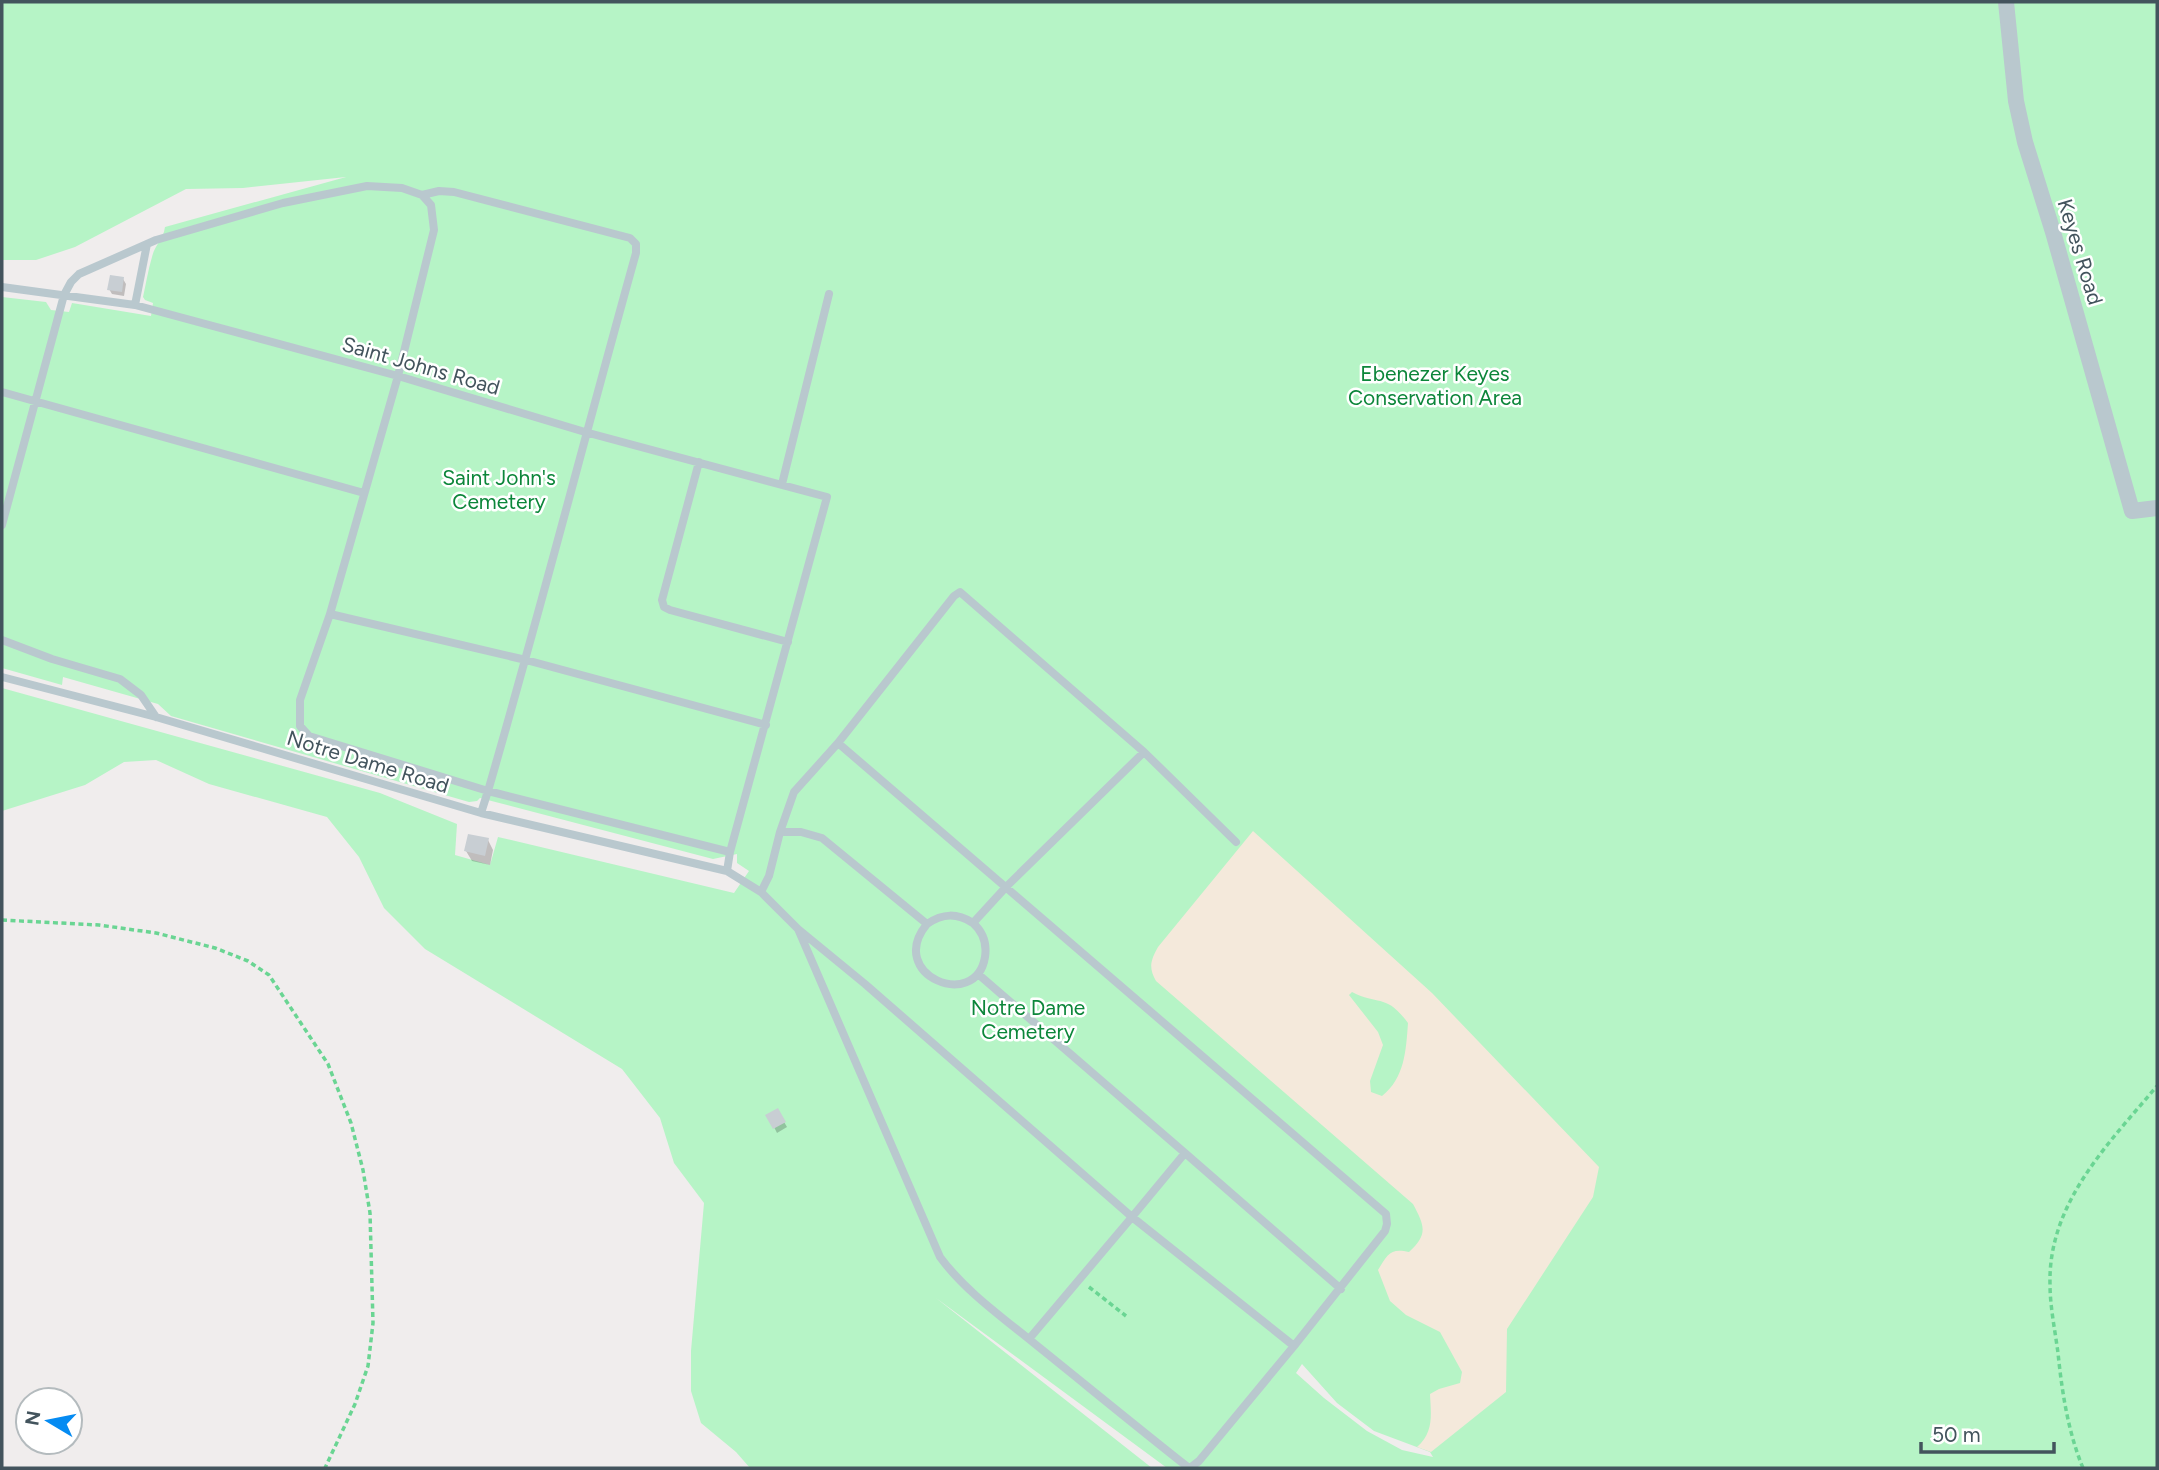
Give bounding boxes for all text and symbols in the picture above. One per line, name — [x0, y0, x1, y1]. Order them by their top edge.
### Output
street label: Keyes Road — [2053, 196, 2108, 308]
street label: Saint Johns Road — [339, 331, 503, 400]
park label: Ebenezer Keyes Conservation Area — [1348, 361, 1522, 410]
park label: Saint John's Cemetery — [442, 465, 556, 514]
street label: Notre Dame Road — [284, 725, 452, 798]
park label: Notre Dame Cemetery — [971, 995, 1085, 1044]
north arrow — [14, 1386, 84, 1456]
text: N — [20, 1409, 45, 1427]
scale bar — [1921, 1410, 2054, 1454]
text: 50 m — [1932, 1422, 1981, 1447]

